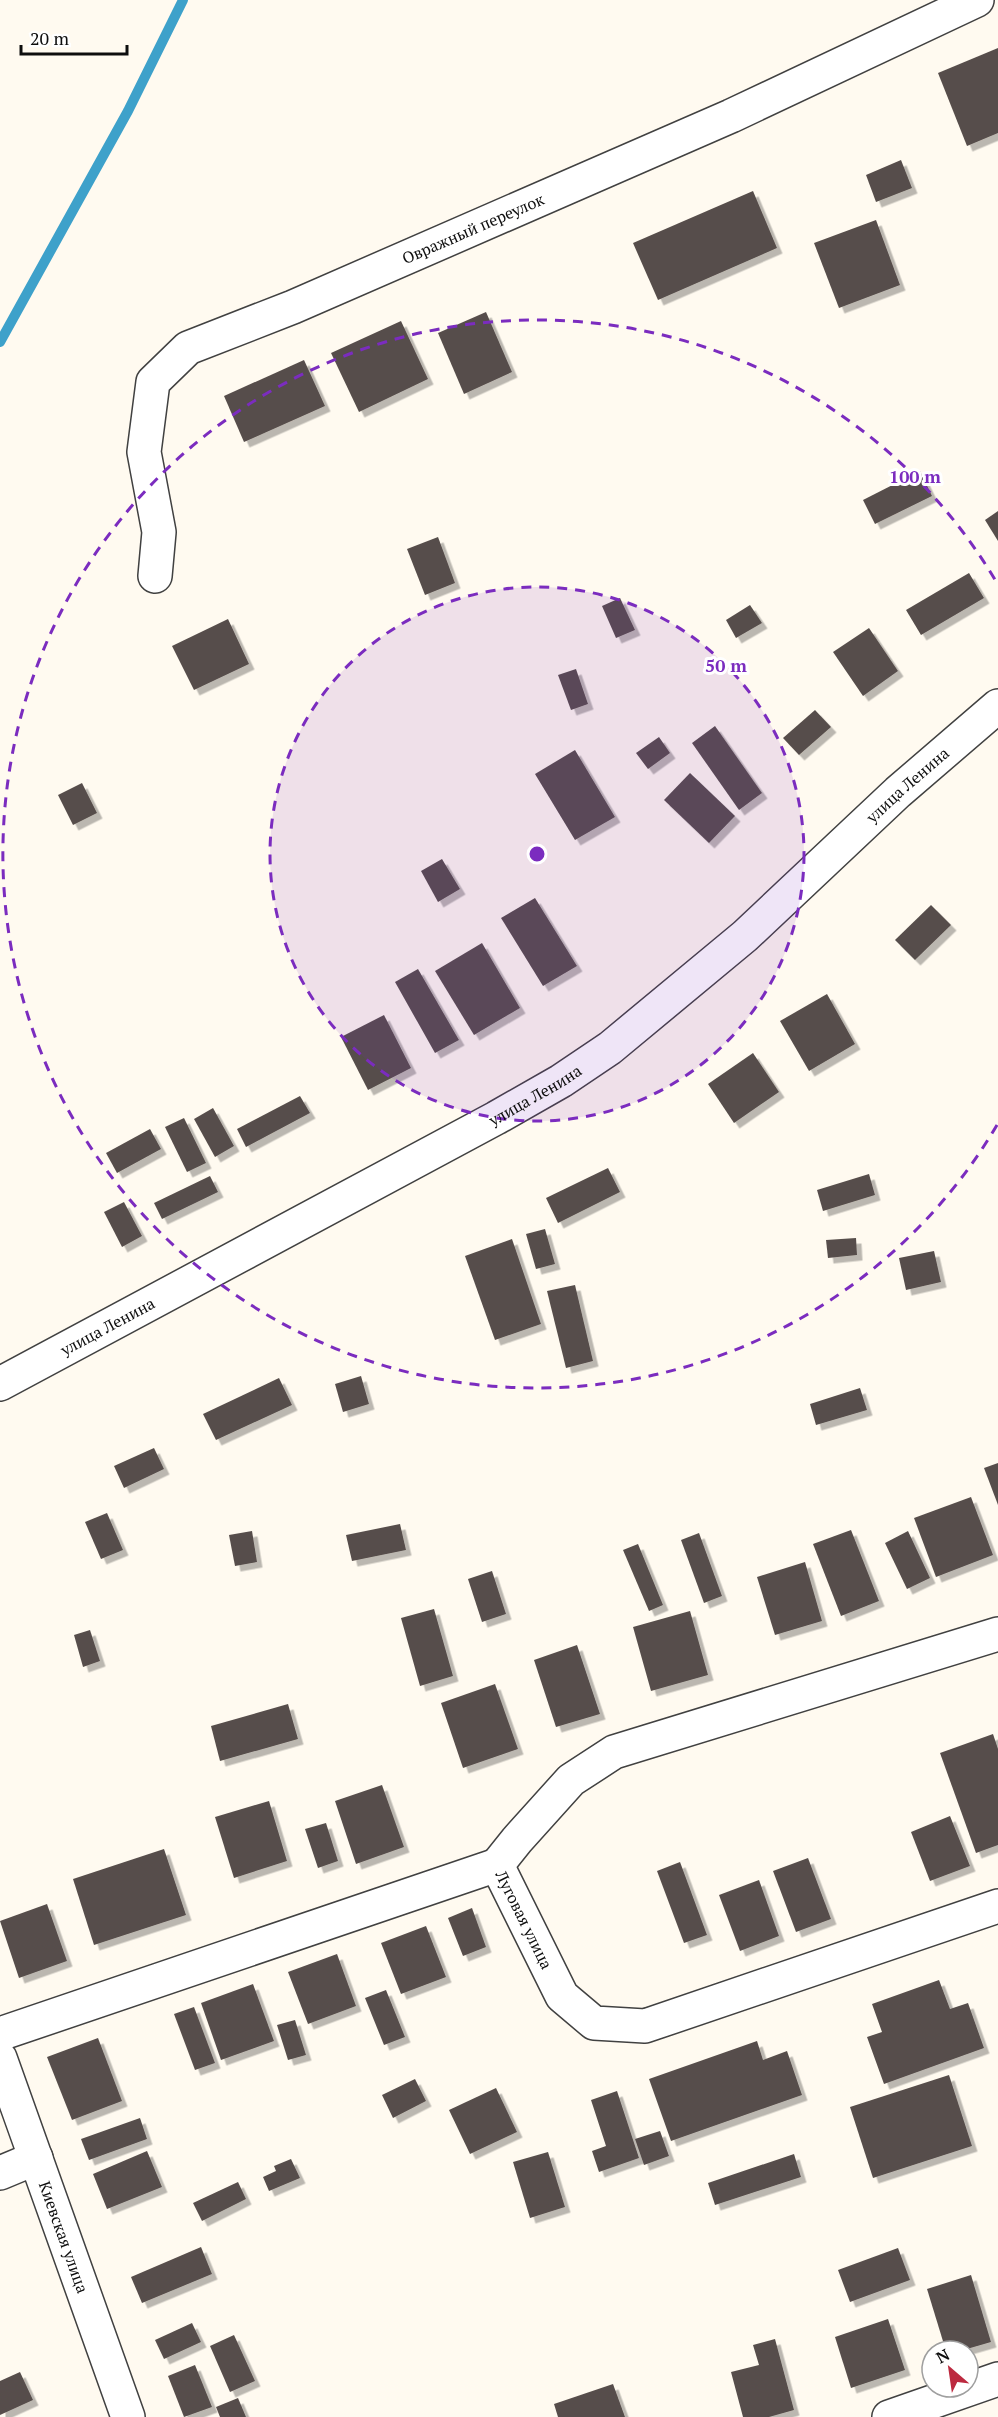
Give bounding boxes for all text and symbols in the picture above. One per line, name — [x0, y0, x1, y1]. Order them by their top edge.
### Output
scale bar — [21, 18, 128, 56]
text: 20 m — [30, 26, 70, 50]
street label: Овражный переулок — [398, 188, 548, 269]
text: 100 m — [889, 464, 941, 488]
text: 50 m — [705, 653, 747, 677]
street label: улица Ленина — [860, 742, 954, 828]
centre of rings — [527, 844, 547, 864]
street label: улица Ленина — [484, 1059, 586, 1131]
street label: улица Ленина — [56, 1292, 159, 1361]
street label: Луговая улица — [490, 1866, 558, 1973]
street label: Киевская улица — [34, 2178, 94, 2296]
north arrow — [920, 2339, 980, 2399]
text: N — [932, 2343, 953, 2368]

